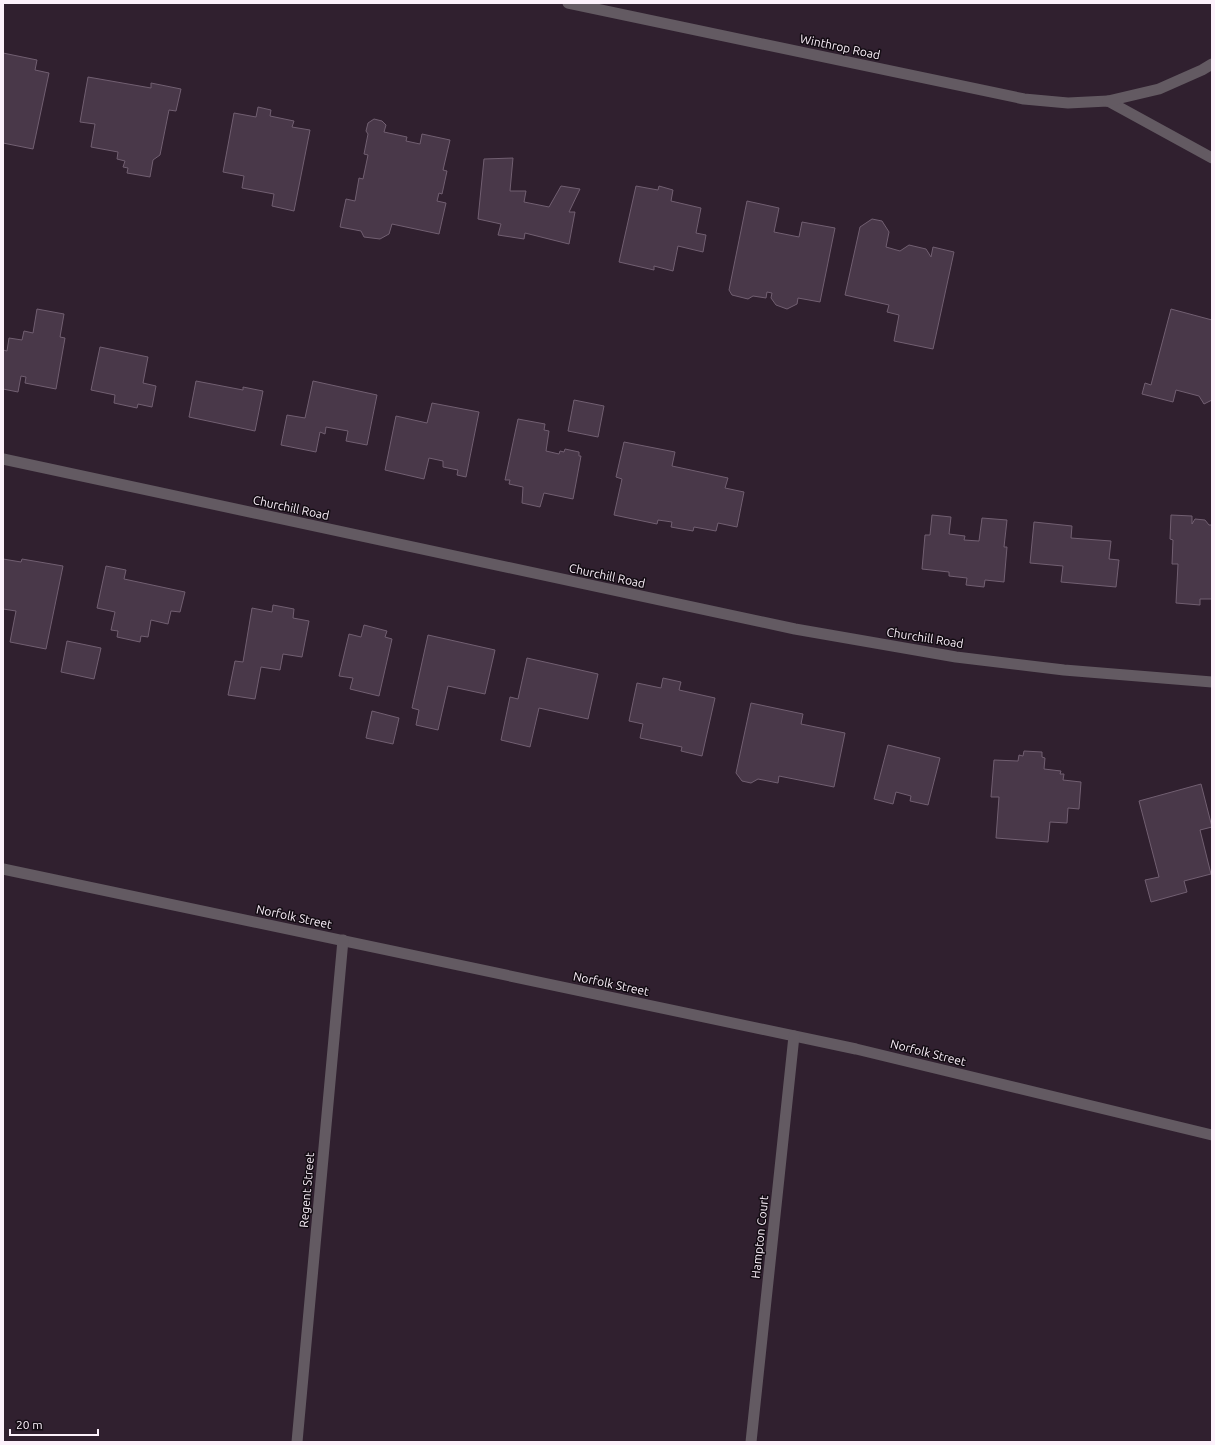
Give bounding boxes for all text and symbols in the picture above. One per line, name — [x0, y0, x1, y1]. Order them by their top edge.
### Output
street label: Winthrop Road — [799, 32, 881, 61]
street label: Churchill Road — [252, 493, 330, 522]
street label: Churchill Road — [568, 561, 646, 590]
street label: Churchill Road — [886, 625, 964, 650]
street label: Norfolk Street — [255, 902, 333, 931]
street label: Norfolk Street — [572, 969, 650, 998]
street label: Norfolk Street — [889, 1037, 967, 1068]
street label: Regent Street — [297, 1152, 316, 1228]
street label: Hampton Court — [749, 1194, 770, 1279]
scale bar — [10, 1411, 98, 1437]
text: 20 m — [16, 1418, 43, 1431]

